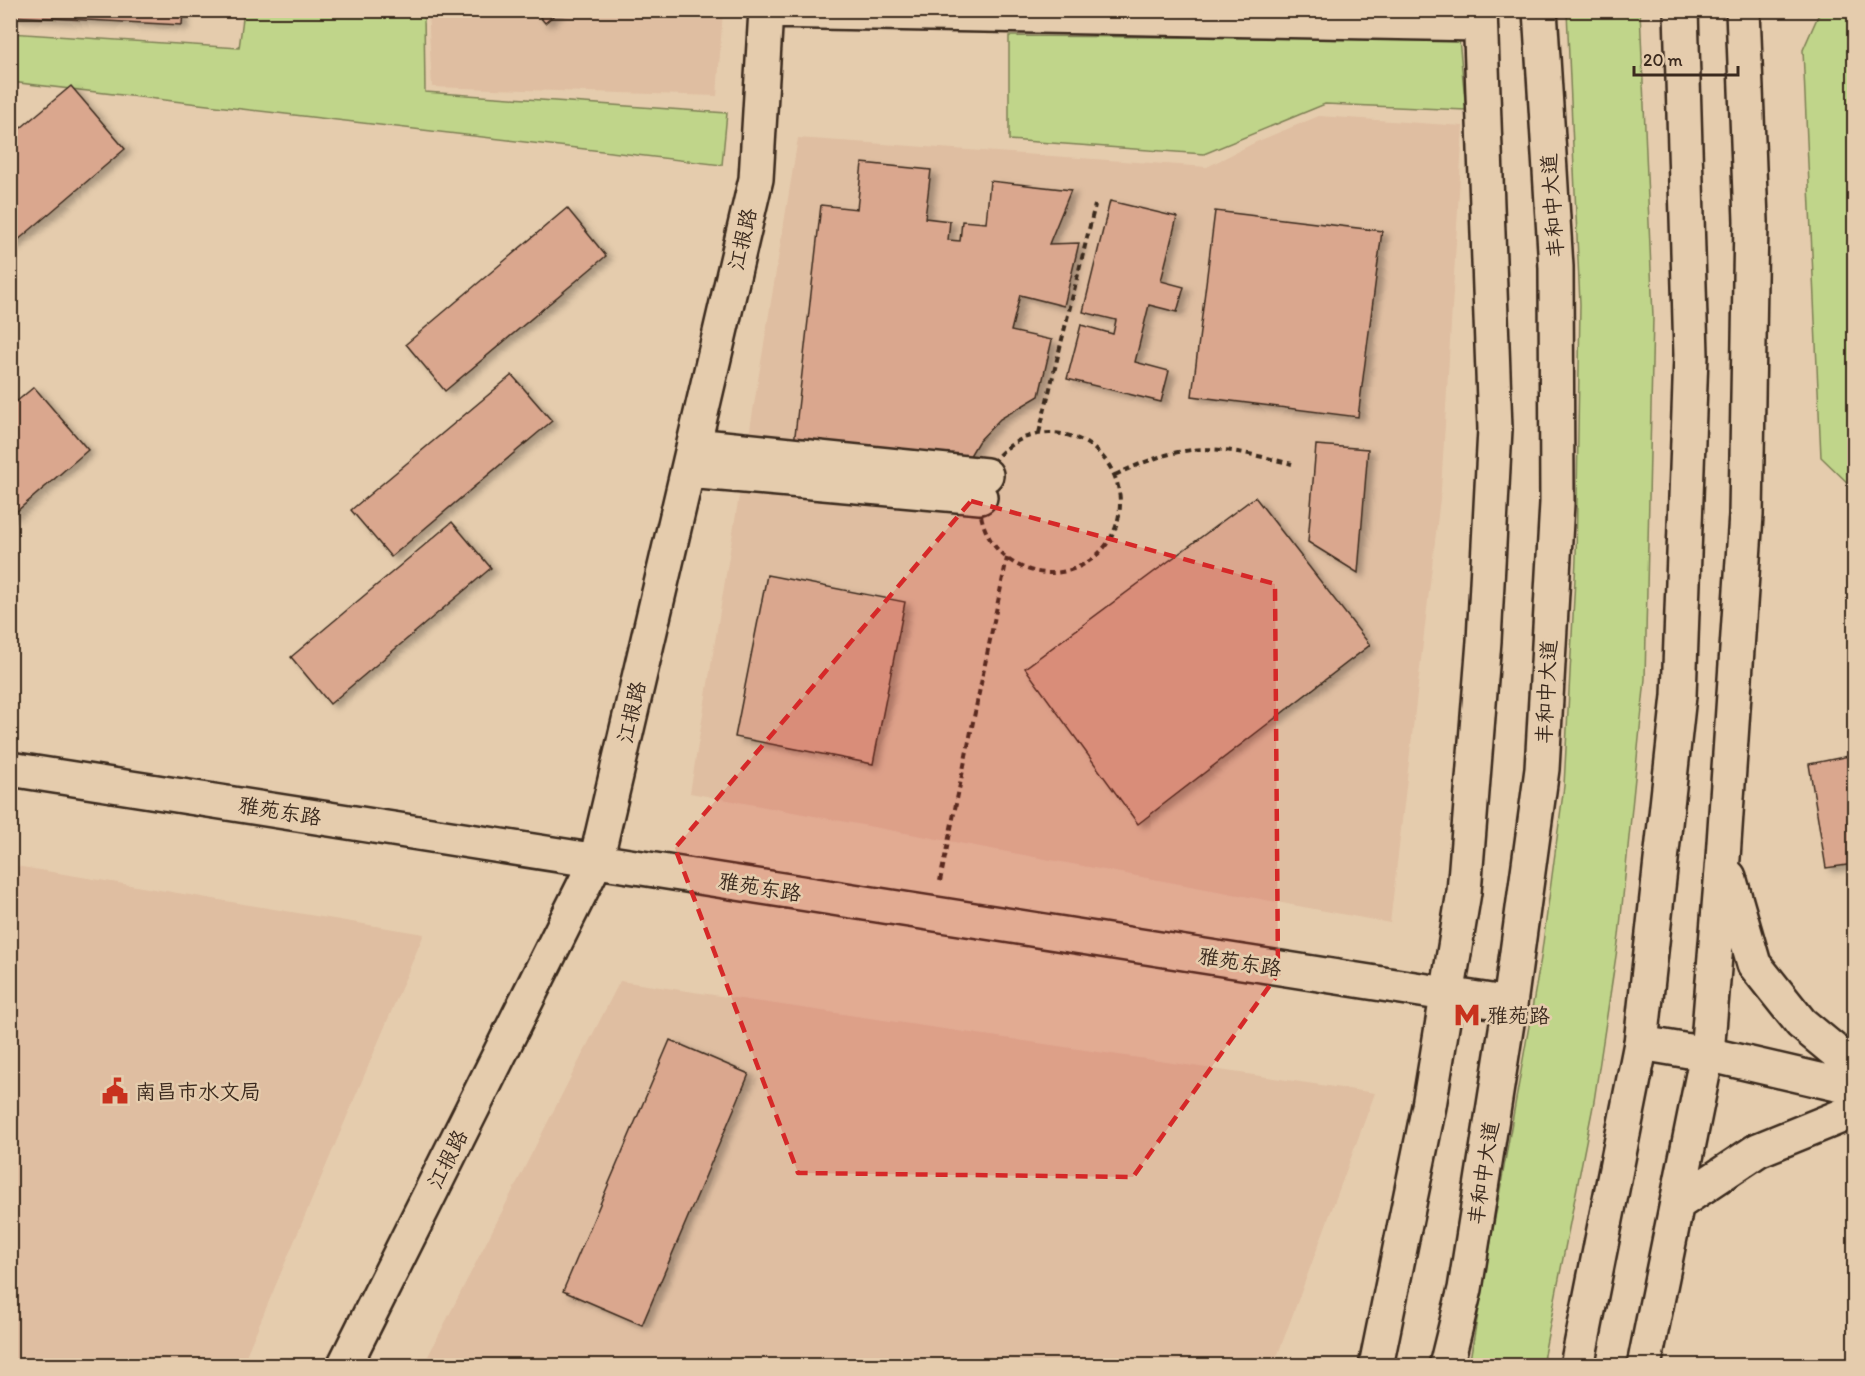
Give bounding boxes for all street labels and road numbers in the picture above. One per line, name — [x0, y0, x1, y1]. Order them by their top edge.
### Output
street label: 丰和中大道 — [1536, 153, 1568, 259]
street label: 江报路 — [723, 205, 761, 273]
street label: 丰和中大道 — [1531, 639, 1561, 745]
street label: 江报路 — [612, 678, 650, 746]
street label: 雅苑东路 — [237, 792, 323, 830]
street label: 雅苑东路 — [717, 868, 803, 906]
street label: 雅苑东路 — [1197, 943, 1283, 981]
street label: 丰和中大道 — [1462, 1119, 1504, 1227]
street label: 江报路 — [422, 1125, 472, 1193]

